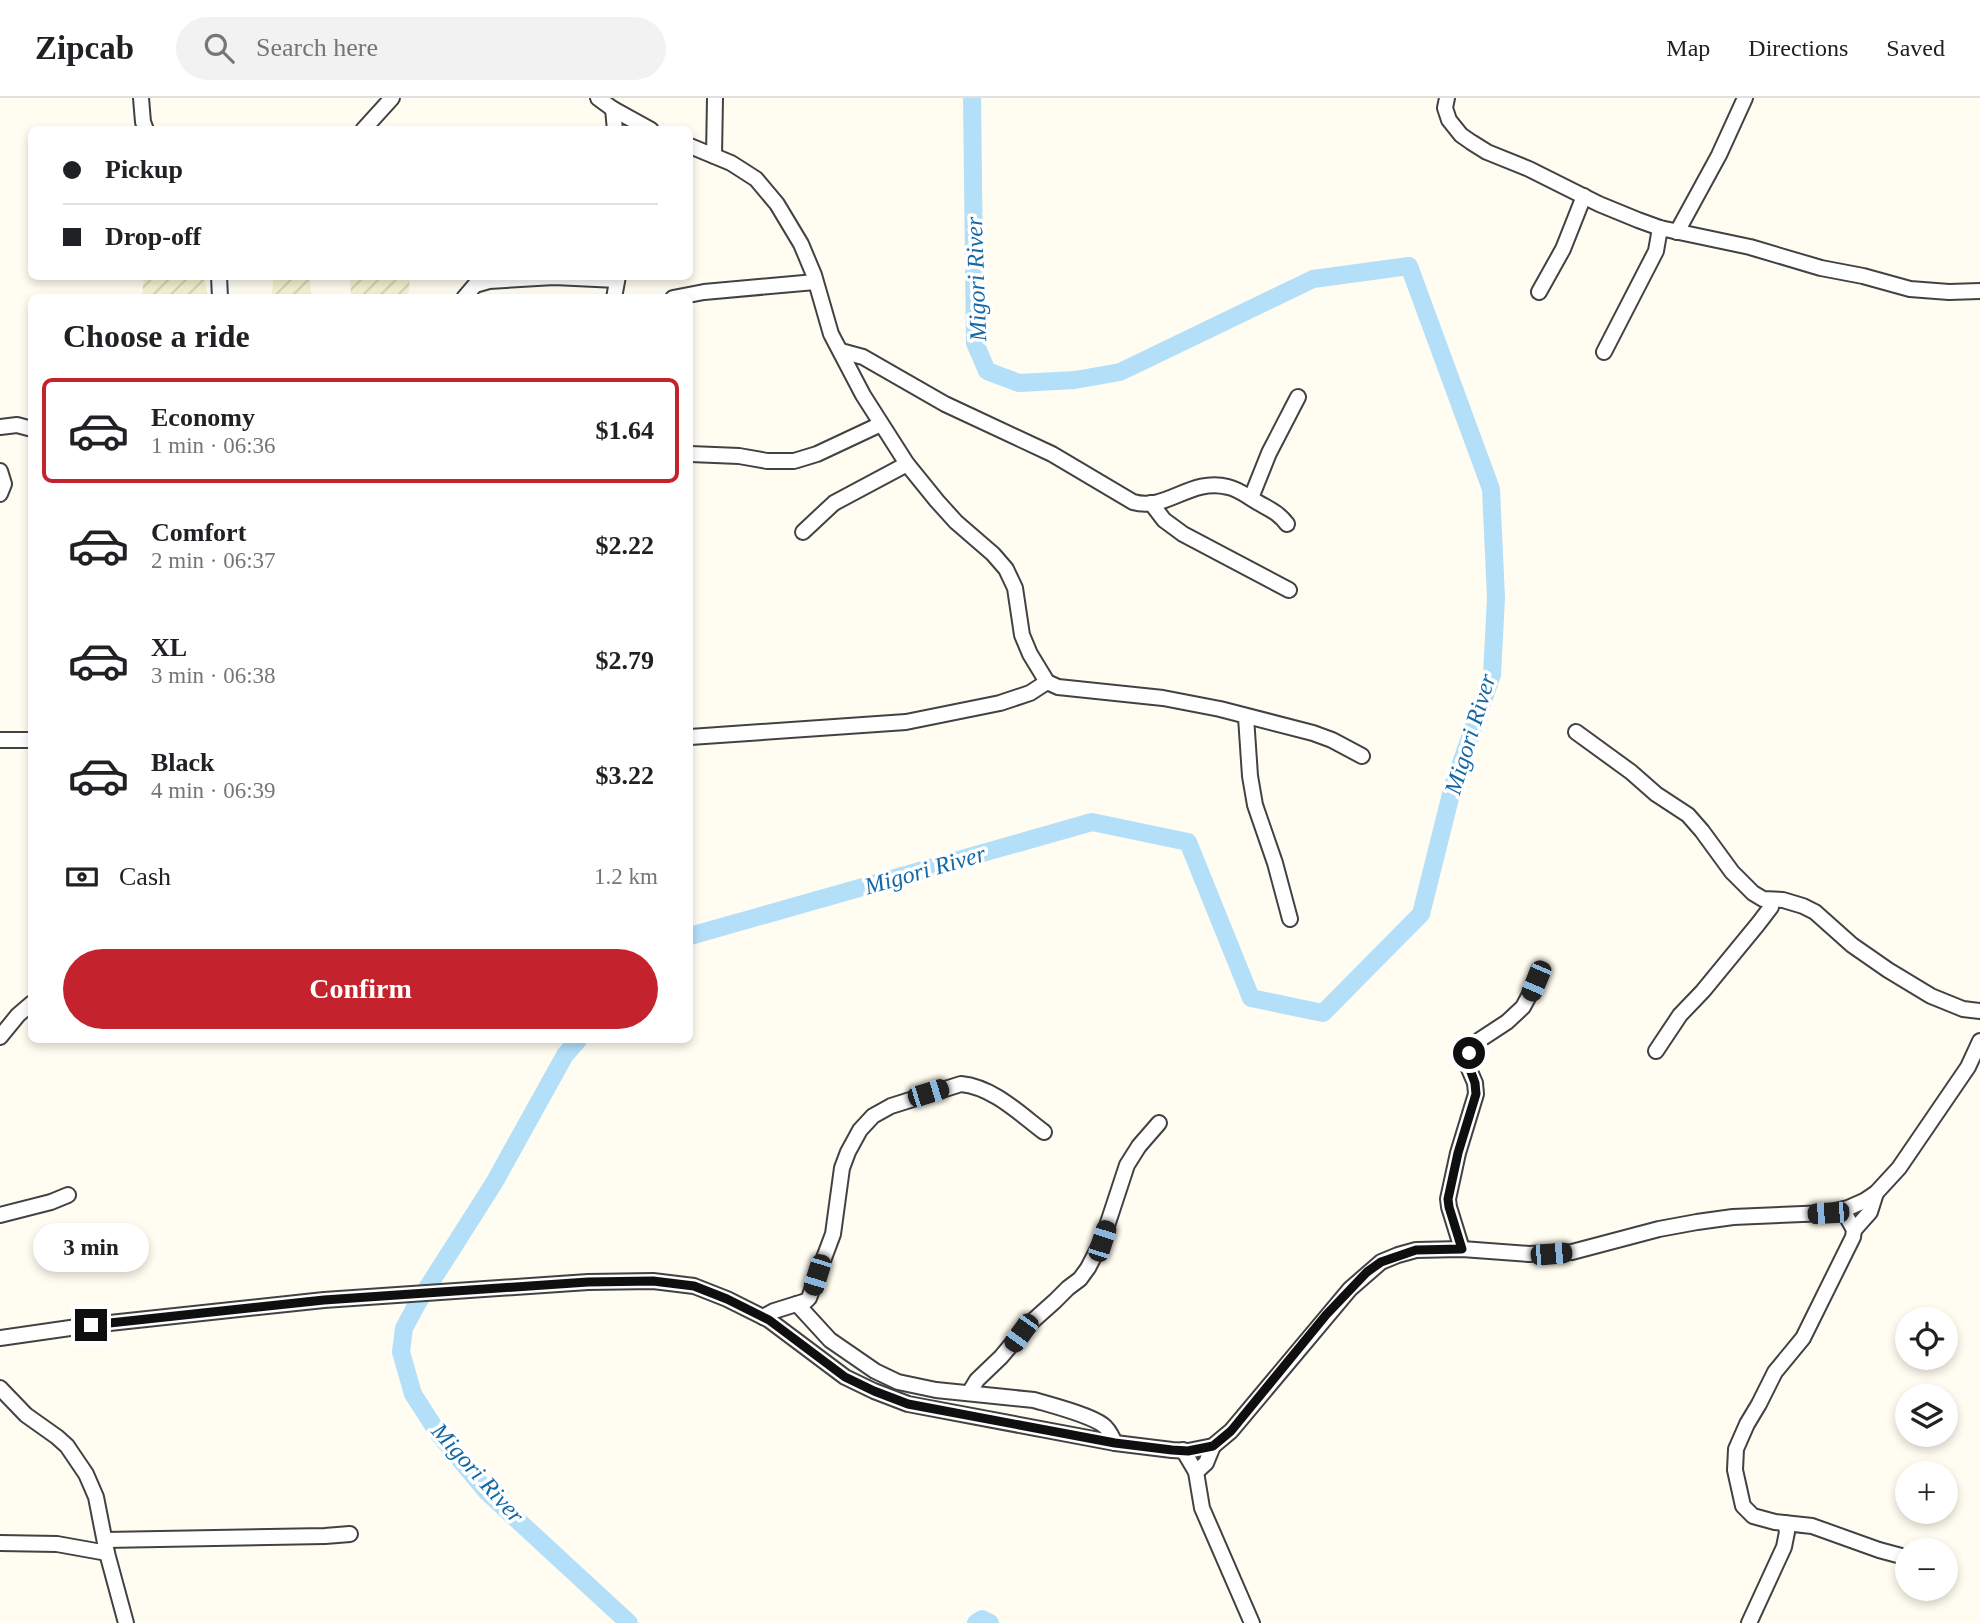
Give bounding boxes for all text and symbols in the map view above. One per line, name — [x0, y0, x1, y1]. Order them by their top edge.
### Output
search box — [176, 17, 666, 80]
icon: search — [200, 29, 238, 67]
text: Zipcab — [35, 30, 134, 66]
text: Search here — [256, 33, 378, 62]
text: Map — [1666, 35, 1710, 61]
text: Directions — [1748, 35, 1848, 61]
text: Saved — [1886, 35, 1945, 61]
text: Pickup — [105, 155, 183, 184]
water label: Migori River — [961, 216, 991, 343]
text: Drop-off — [105, 222, 201, 251]
text: Choose a ride — [63, 318, 250, 354]
icon: car — [67, 399, 130, 462]
text: Economy — [151, 403, 255, 432]
text: $1.64 — [596, 416, 654, 445]
text: 1 min · 06:36 — [151, 433, 276, 458]
icon: car — [67, 514, 130, 577]
text: Comfort — [151, 518, 246, 547]
text: $2.22 — [596, 531, 654, 560]
text: 2 min · 06:37 — [151, 548, 276, 573]
icon: car — [67, 629, 130, 692]
text: XL — [151, 633, 187, 662]
text: $2.79 — [596, 646, 654, 675]
text: 3 min · 06:38 — [151, 663, 276, 688]
water label: Migori River — [1439, 670, 1501, 798]
icon: car — [67, 744, 130, 807]
text: Black — [151, 748, 215, 777]
text: $3.22 — [596, 761, 654, 790]
text: 4 min · 06:39 — [151, 778, 276, 803]
water label: Migori River — [861, 840, 989, 900]
icon: cash — [63, 858, 101, 896]
text: Cash — [119, 862, 171, 891]
text: 1.2 km — [594, 864, 658, 889]
button: Confirm — [63, 949, 658, 1029]
car — [1519, 958, 1554, 1004]
route start — [1453, 1037, 1485, 1069]
car — [905, 1077, 952, 1109]
car — [1807, 1201, 1850, 1225]
car — [1086, 1218, 1119, 1264]
callout: 3 min — [33, 1224, 149, 1272]
text: 3 min — [63, 1235, 119, 1260]
car — [1530, 1242, 1573, 1266]
car — [801, 1252, 834, 1298]
map controls — [1895, 1307, 1958, 1601]
button: locate — [1895, 1307, 1958, 1370]
route end — [75, 1309, 107, 1341]
car — [1001, 1310, 1042, 1356]
button: layers — [1895, 1384, 1958, 1447]
water label: Migori River — [426, 1417, 530, 1529]
button: + — [1895, 1461, 1958, 1524]
button: − — [1895, 1538, 1958, 1601]

